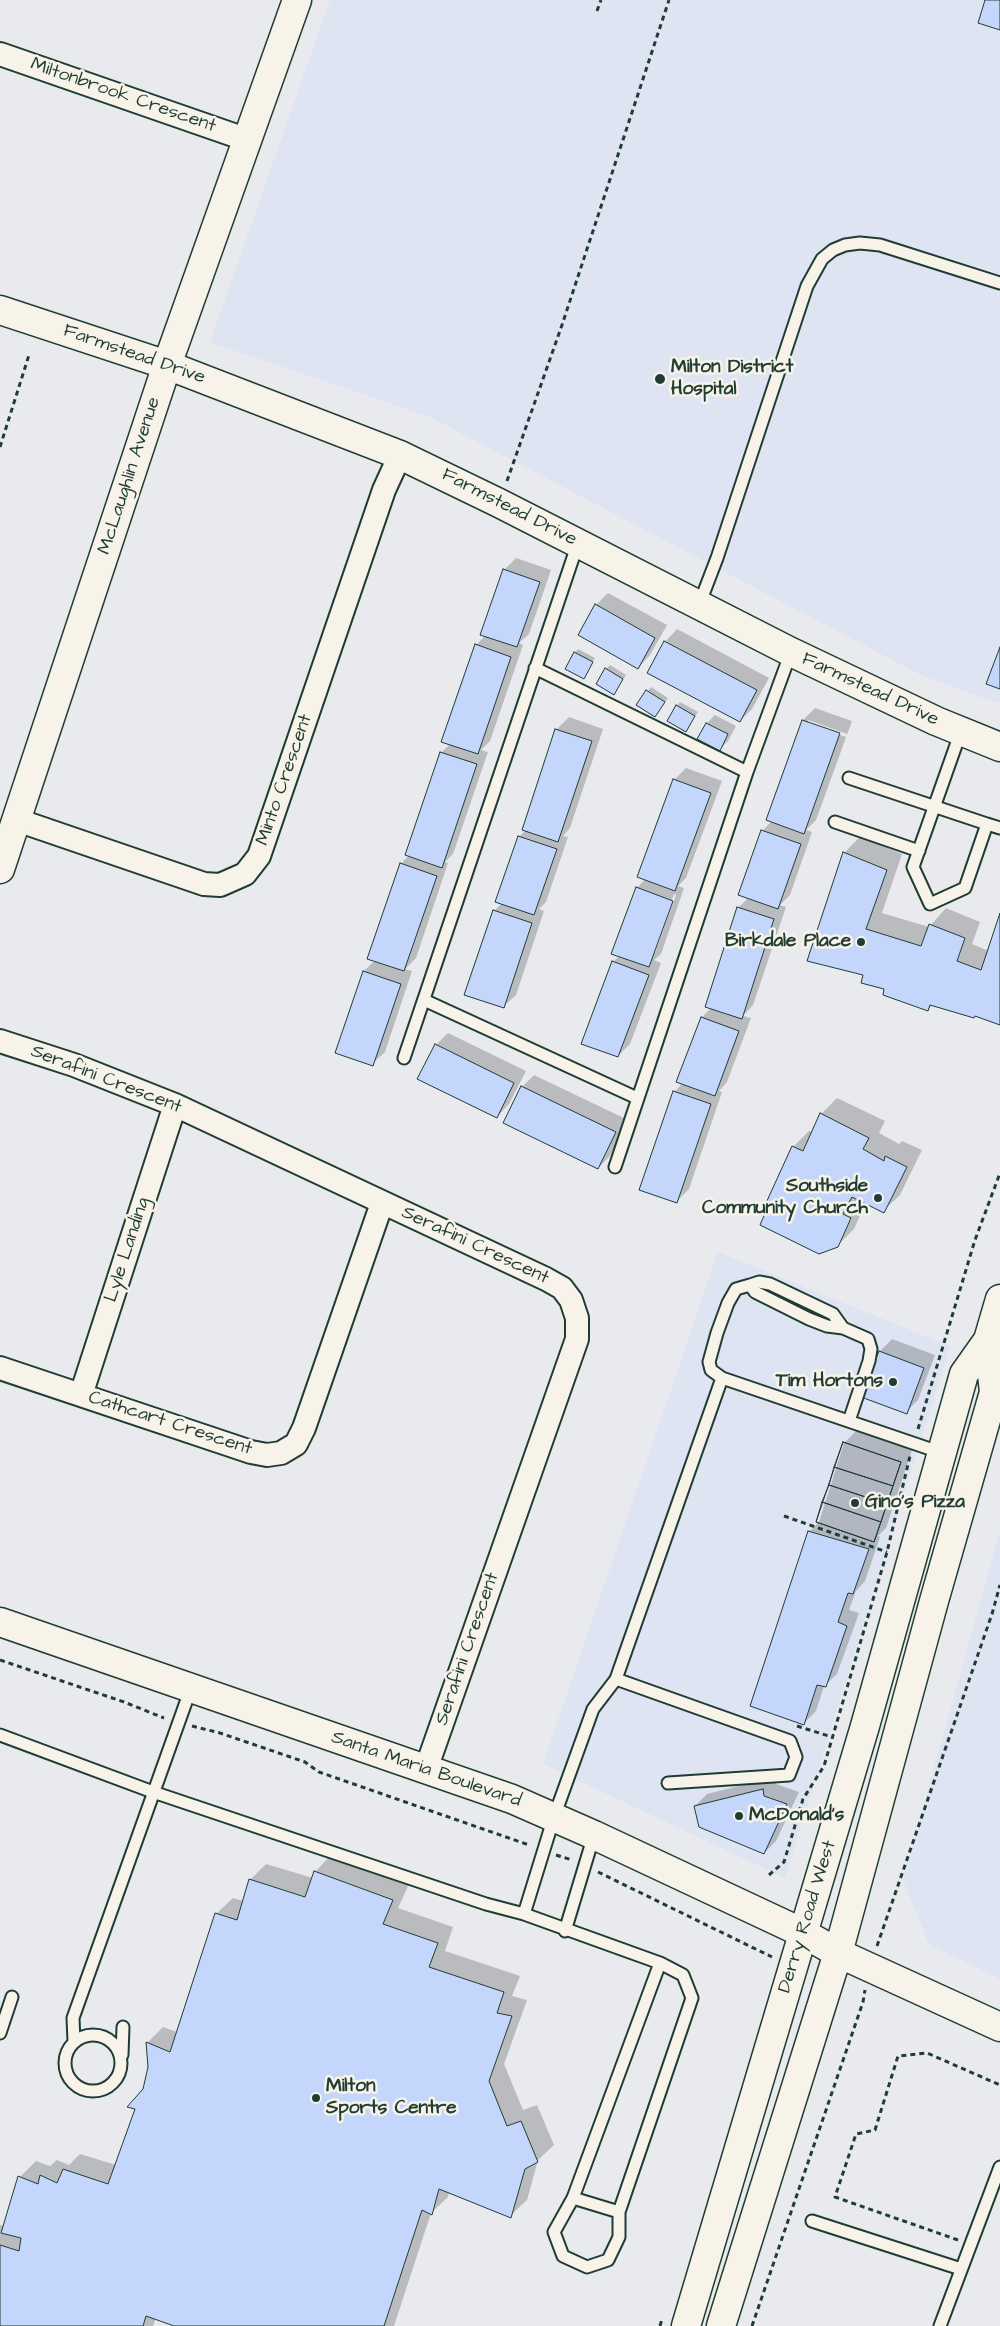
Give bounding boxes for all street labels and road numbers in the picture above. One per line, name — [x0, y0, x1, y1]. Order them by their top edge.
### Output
street label: Miltonbrook Crescent — [27, 54, 219, 138]
street label: Farmstead Drive — [60, 320, 208, 390]
street label: McLaughlin Avenue — [94, 394, 166, 558]
street label: Farmstead Drive — [438, 464, 580, 552]
street label: Farmstead Drive — [798, 648, 942, 732]
street label: Minto Crescent — [252, 711, 318, 849]
street label: Serafini Crescent — [27, 1041, 185, 1119]
street label: Lyle Landing — [100, 1195, 156, 1305]
street label: Serafini Crescent — [398, 1202, 552, 1290]
street label: Cathcart Crescent — [85, 1387, 255, 1461]
street label: Serafini Crescent — [431, 1570, 505, 1728]
street label: Santa Maria Boulevard — [328, 1727, 524, 1813]
street label: Derry Road West — [774, 1838, 842, 1996]

